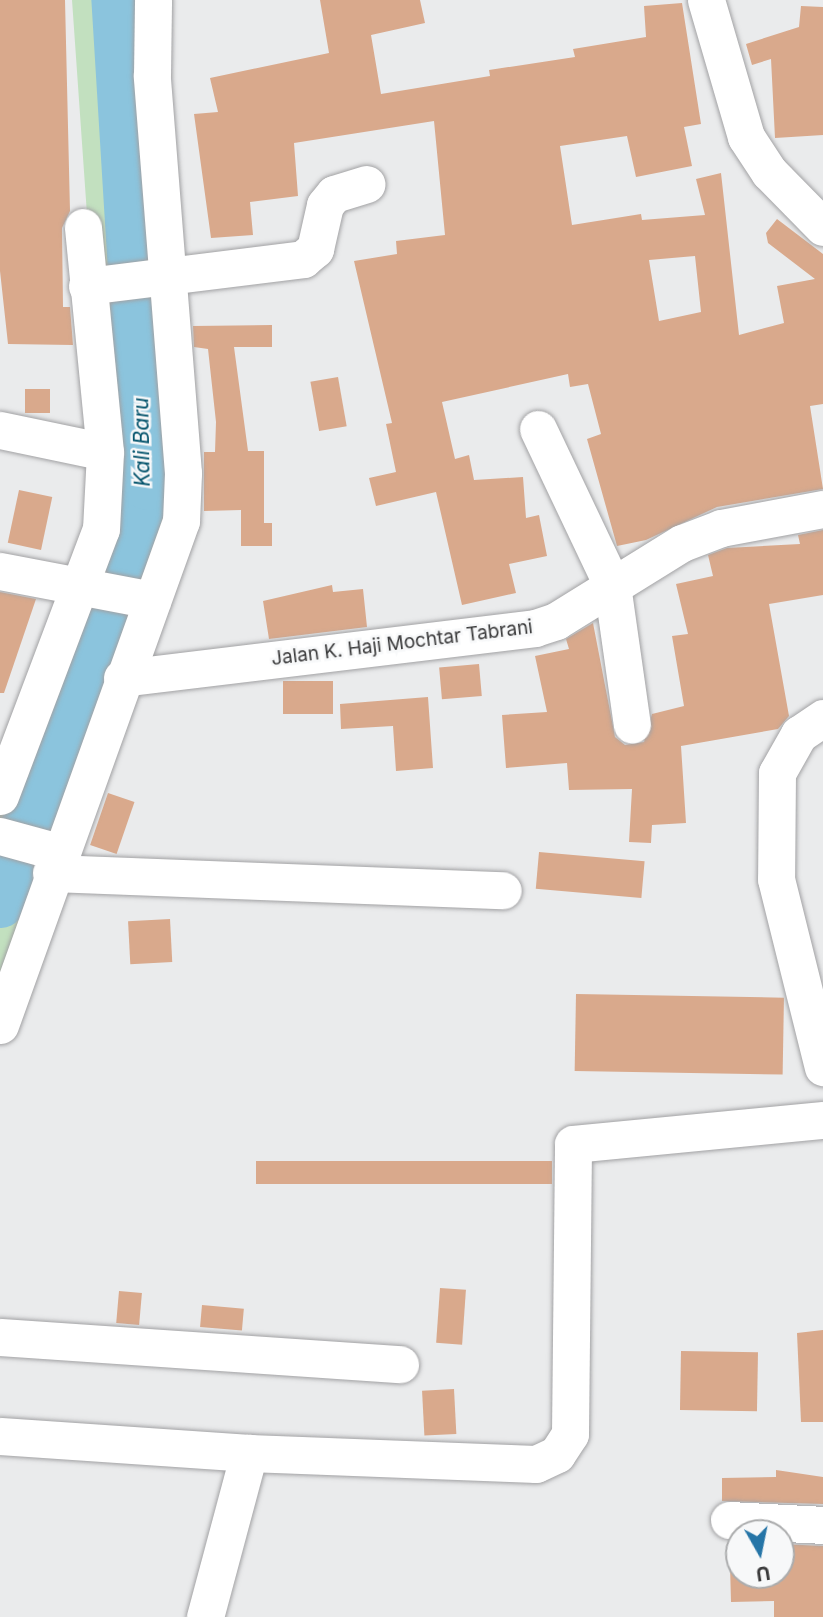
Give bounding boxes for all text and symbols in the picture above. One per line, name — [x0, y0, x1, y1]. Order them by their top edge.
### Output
water label: Kali Baru — [129, 397, 155, 487]
street label: Jalan K. Haji Mochtar Tabrani — [270, 616, 534, 670]
north arrow — [725, 1519, 795, 1589]
text: U — [754, 1561, 772, 1586]

